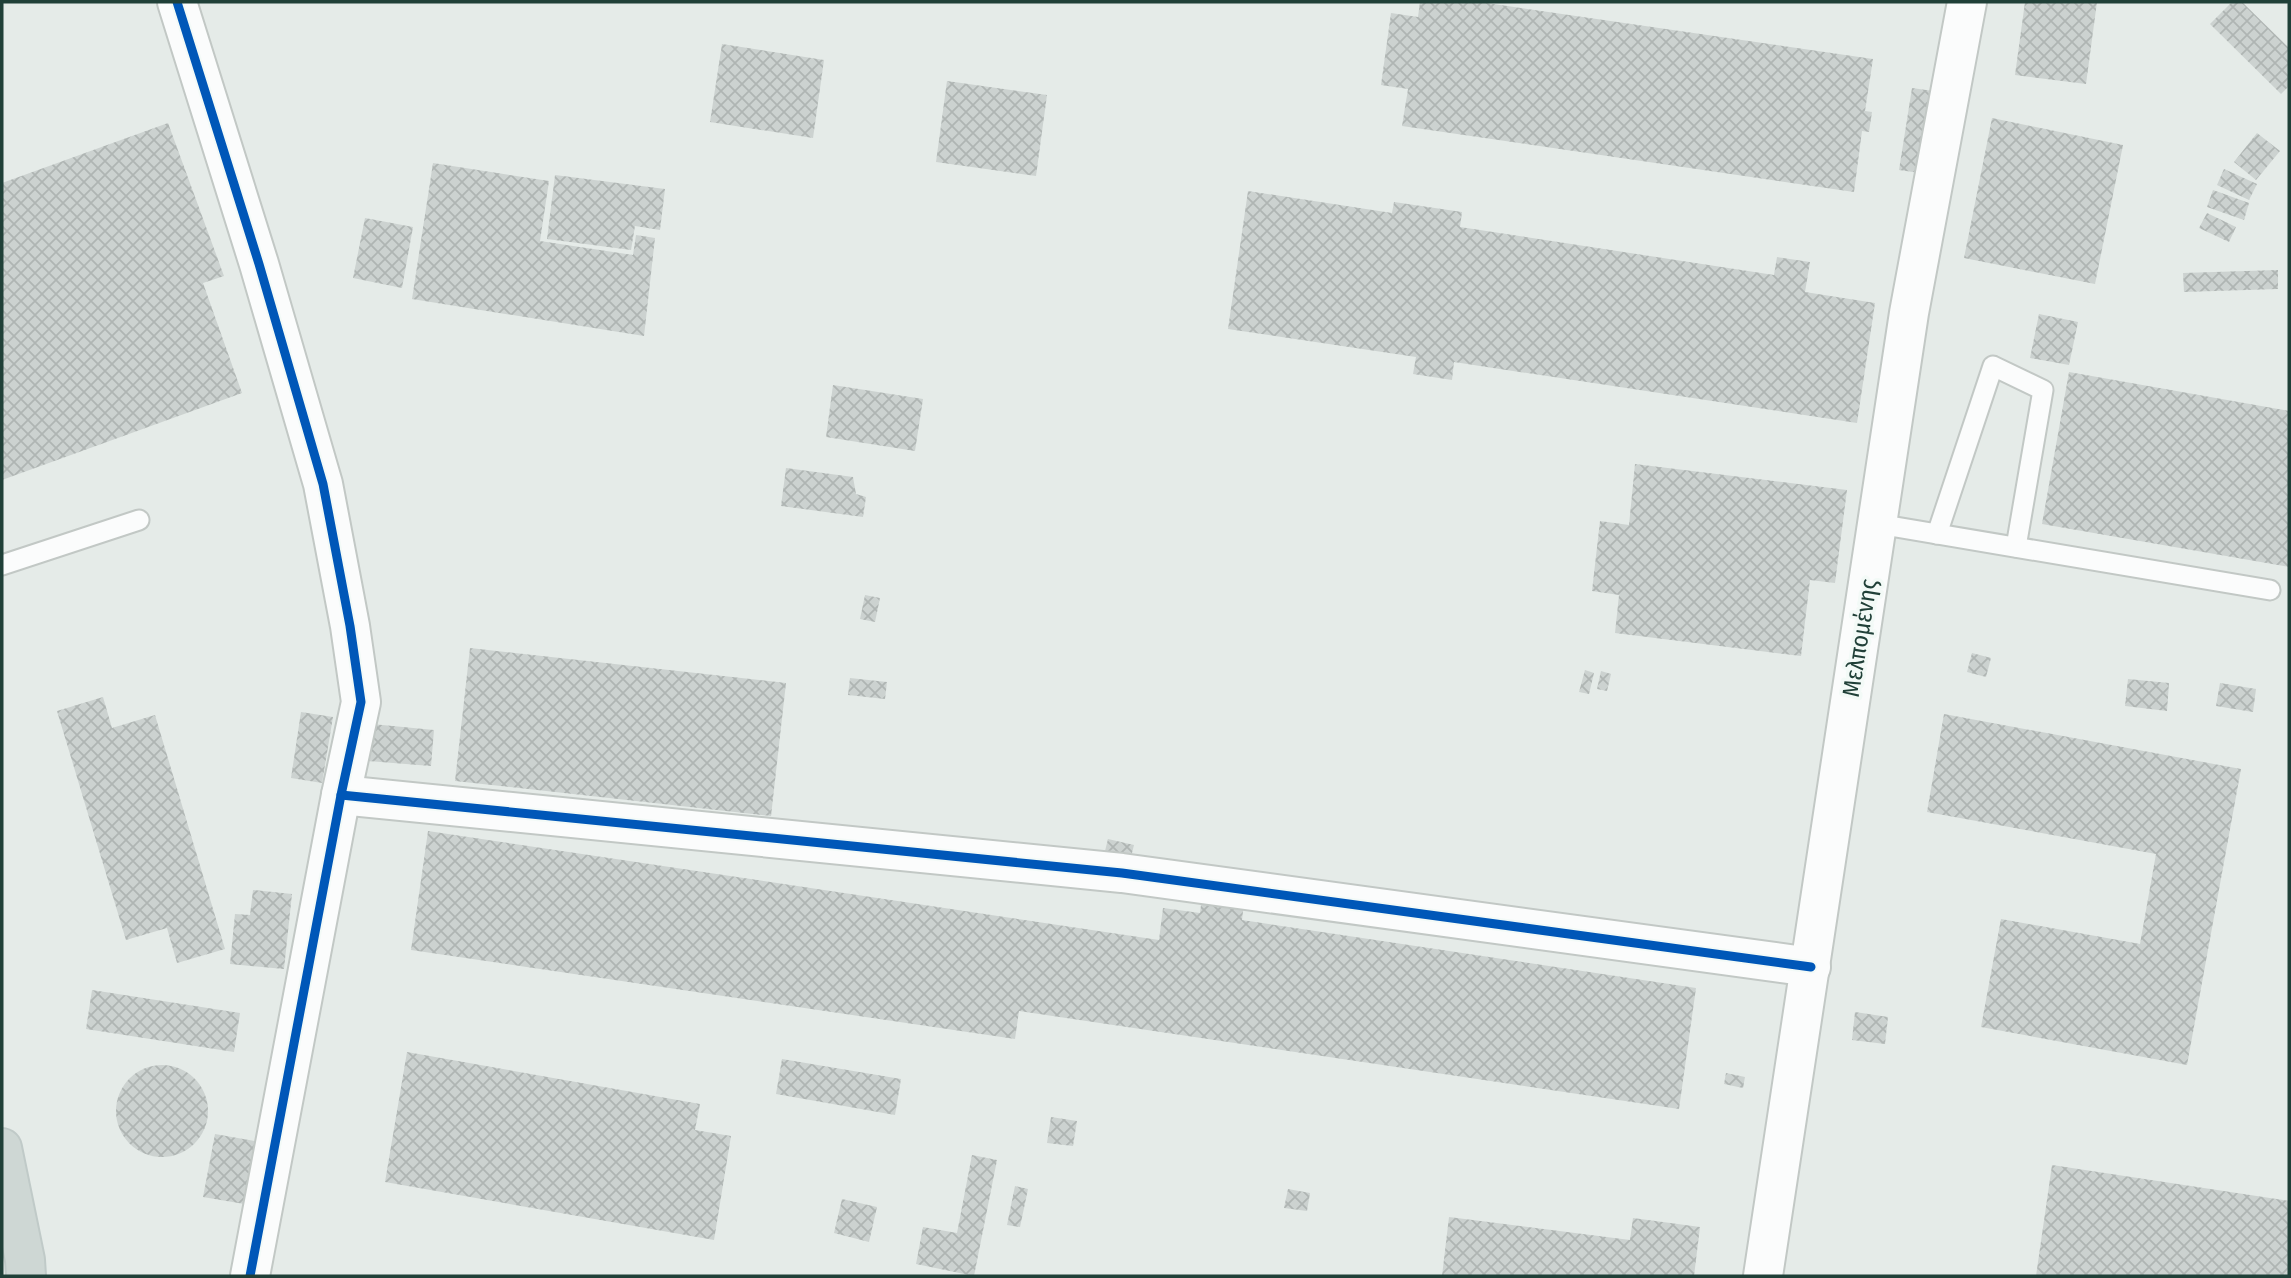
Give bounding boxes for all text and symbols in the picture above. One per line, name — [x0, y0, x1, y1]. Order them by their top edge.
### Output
street label: Μελπομένης — [1837, 577, 1883, 699]

